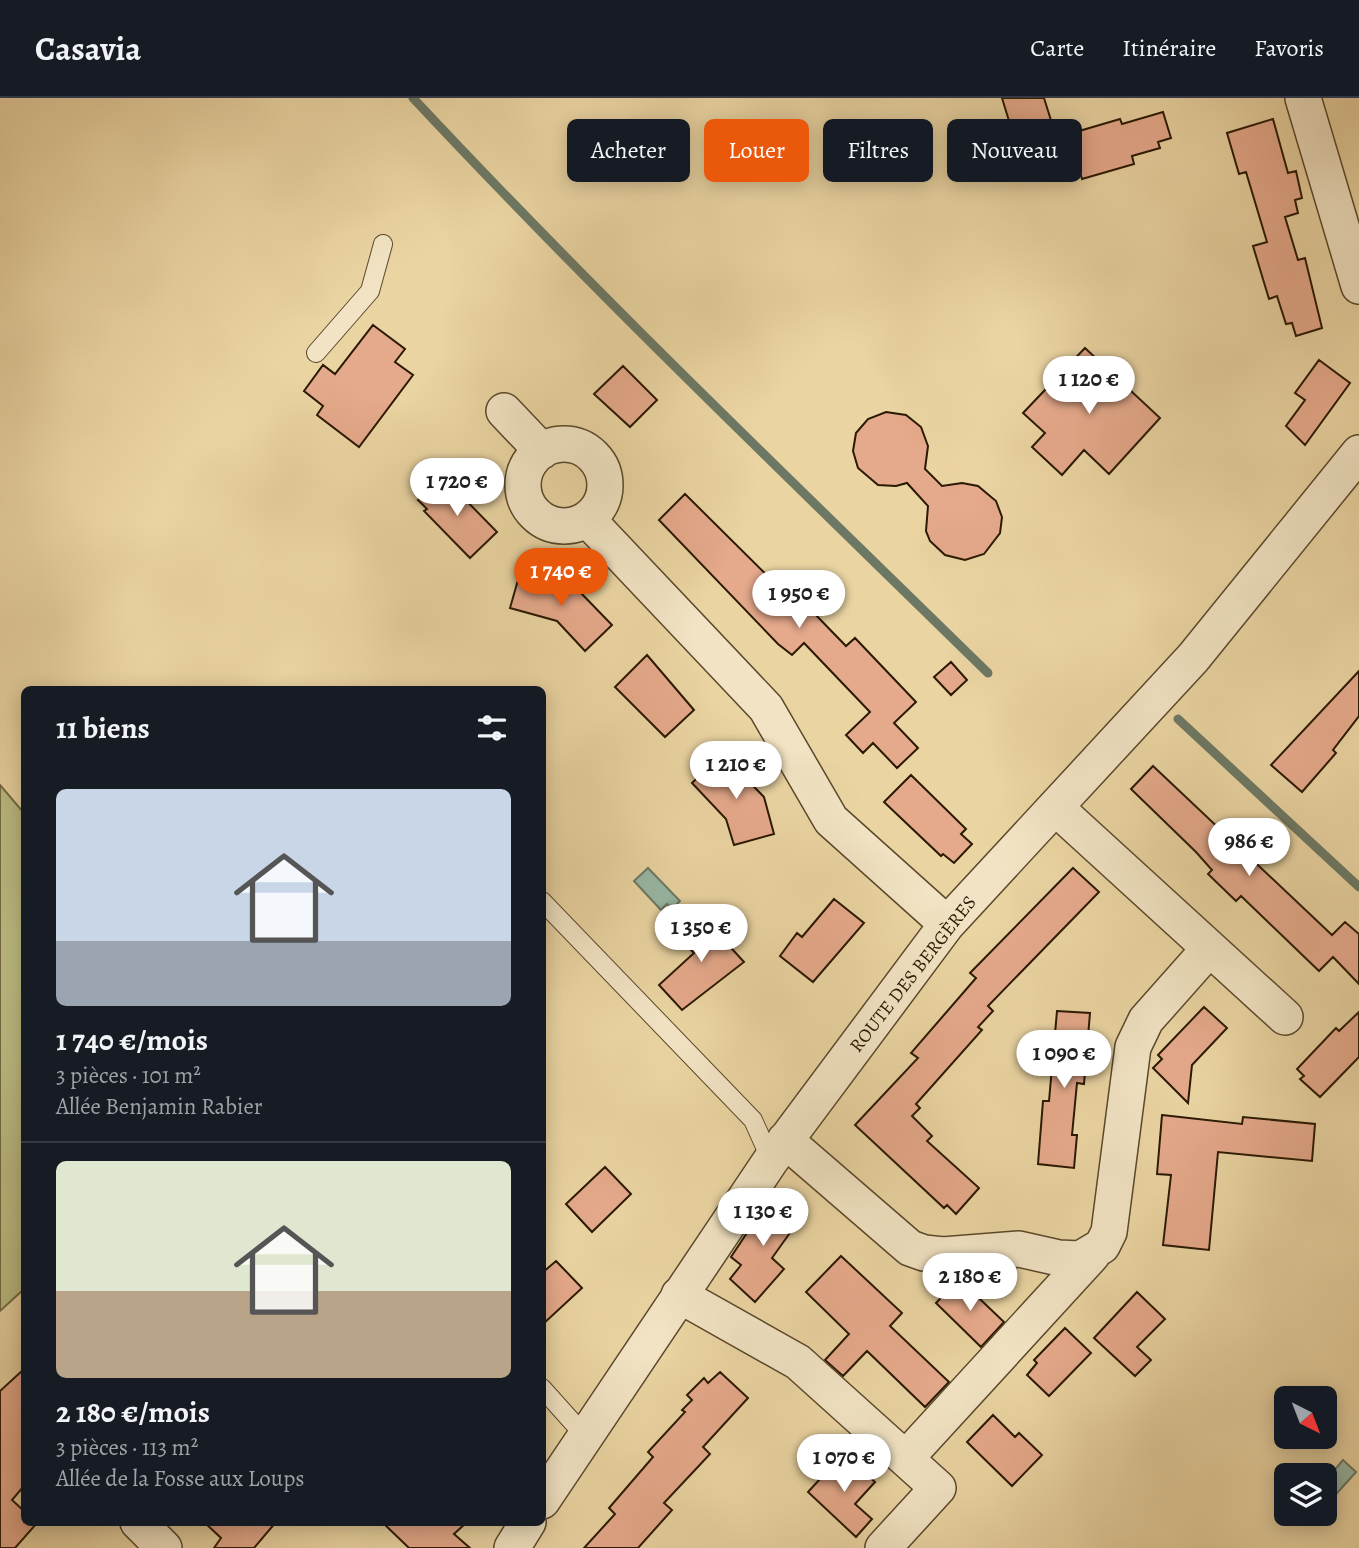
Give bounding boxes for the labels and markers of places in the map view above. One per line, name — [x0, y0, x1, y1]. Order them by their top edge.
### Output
pin: 1 120 € — [1024, 356, 1154, 416]
pin: 1 720 € — [392, 458, 522, 518]
pin: 1 740 € — [496, 548, 626, 608]
pin: 1 950 € — [734, 570, 864, 630]
pin: 1 210 € — [671, 742, 801, 801]
pin: 986 € — [1200, 818, 1298, 878]
pin: 1 350 € — [636, 904, 766, 964]
pin: 1 090 € — [999, 1030, 1129, 1090]
pin: 1 130 € — [698, 1188, 828, 1248]
pin: 2 180 € — [905, 1254, 1035, 1313]
pin: 1 070 € — [779, 1434, 909, 1494]

